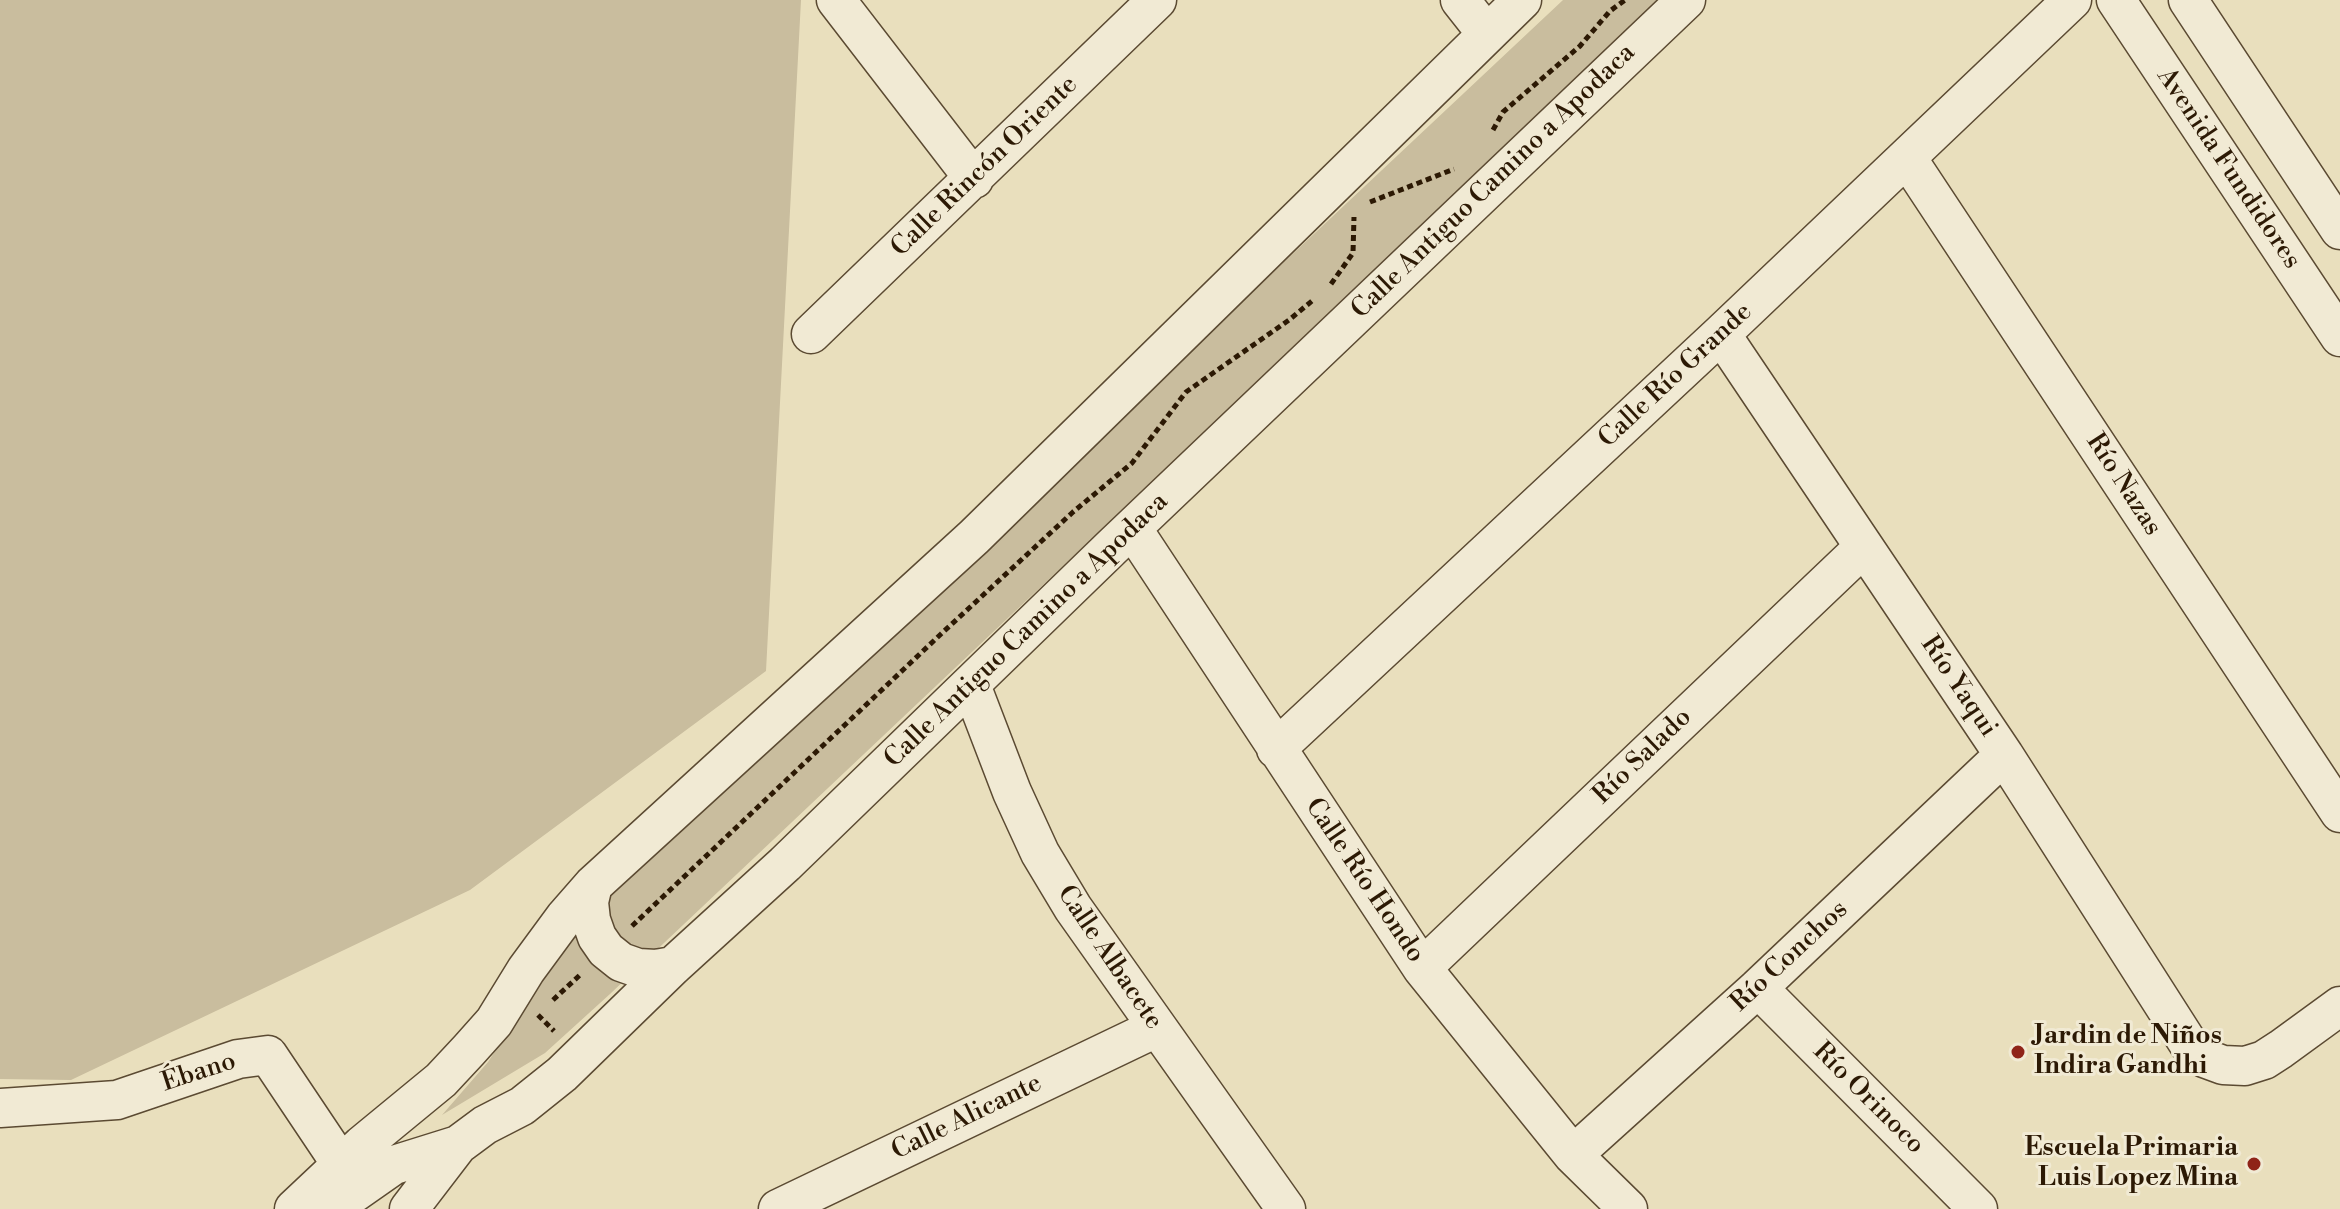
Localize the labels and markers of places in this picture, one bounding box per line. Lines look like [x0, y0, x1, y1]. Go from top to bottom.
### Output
place label: Jardin de Niños Indira Gandhi [2034, 1021, 2222, 1082]
marker: Jardin de Niños Indira Gandhi [2009, 1043, 2027, 1061]
place label: Escuela Primaria Luis Lopez Mina [2024, 1133, 2238, 1194]
marker: Escuela Primaria Luis Lopez Mina [2245, 1155, 2263, 1173]

